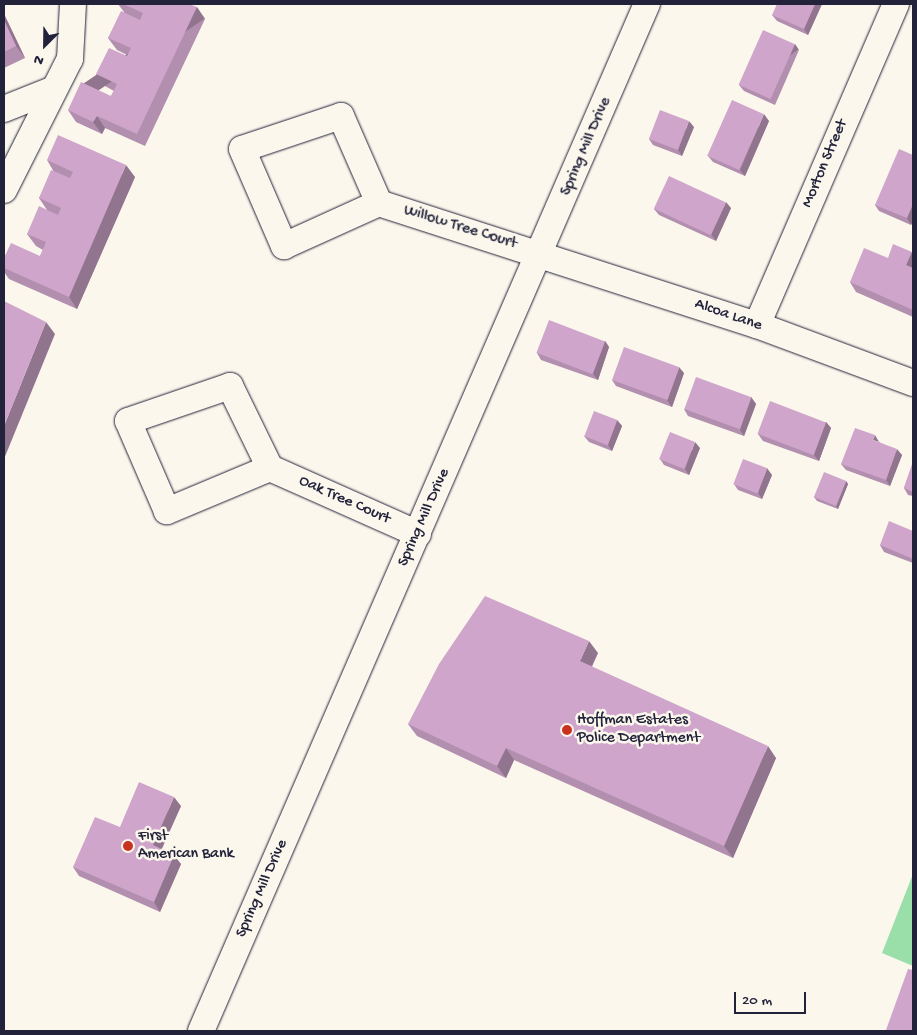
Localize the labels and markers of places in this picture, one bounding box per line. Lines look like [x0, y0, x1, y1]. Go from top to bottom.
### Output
place label: Hoffman Estates Police Department [577, 711, 700, 749]
marker: Hoffman Estates Police Department [561, 724, 573, 736]
place label: First American Bank [138, 827, 234, 865]
marker: First American Bank [122, 840, 134, 852]

